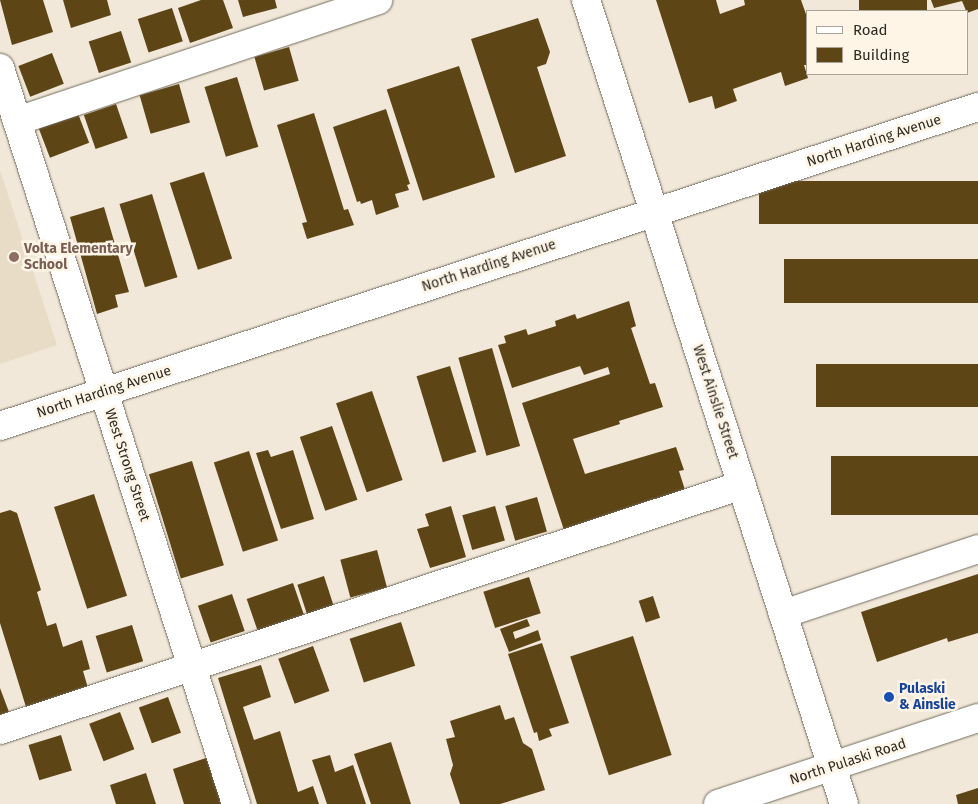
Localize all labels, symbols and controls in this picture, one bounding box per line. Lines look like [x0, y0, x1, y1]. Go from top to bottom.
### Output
legend [806, 10, 968, 75]
text: Road [853, 21, 888, 39]
text: Building [853, 46, 909, 64]
street label: North Harding Avenue [805, 111, 943, 171]
street label: North Harding Avenue [420, 236, 558, 296]
place label: Volta Elementary School [24, 241, 133, 274]
marker: Volta Elementary School [8, 251, 20, 263]
street label: West Ainslie Street [689, 343, 741, 461]
street label: North Harding Avenue [35, 362, 173, 422]
street label: West Strong Street [101, 407, 153, 523]
place label: Pulaski & Ainslie [899, 681, 956, 714]
marker: Pulaski & Ainslie [883, 691, 895, 703]
street label: North Pulaski Road [788, 735, 908, 789]

